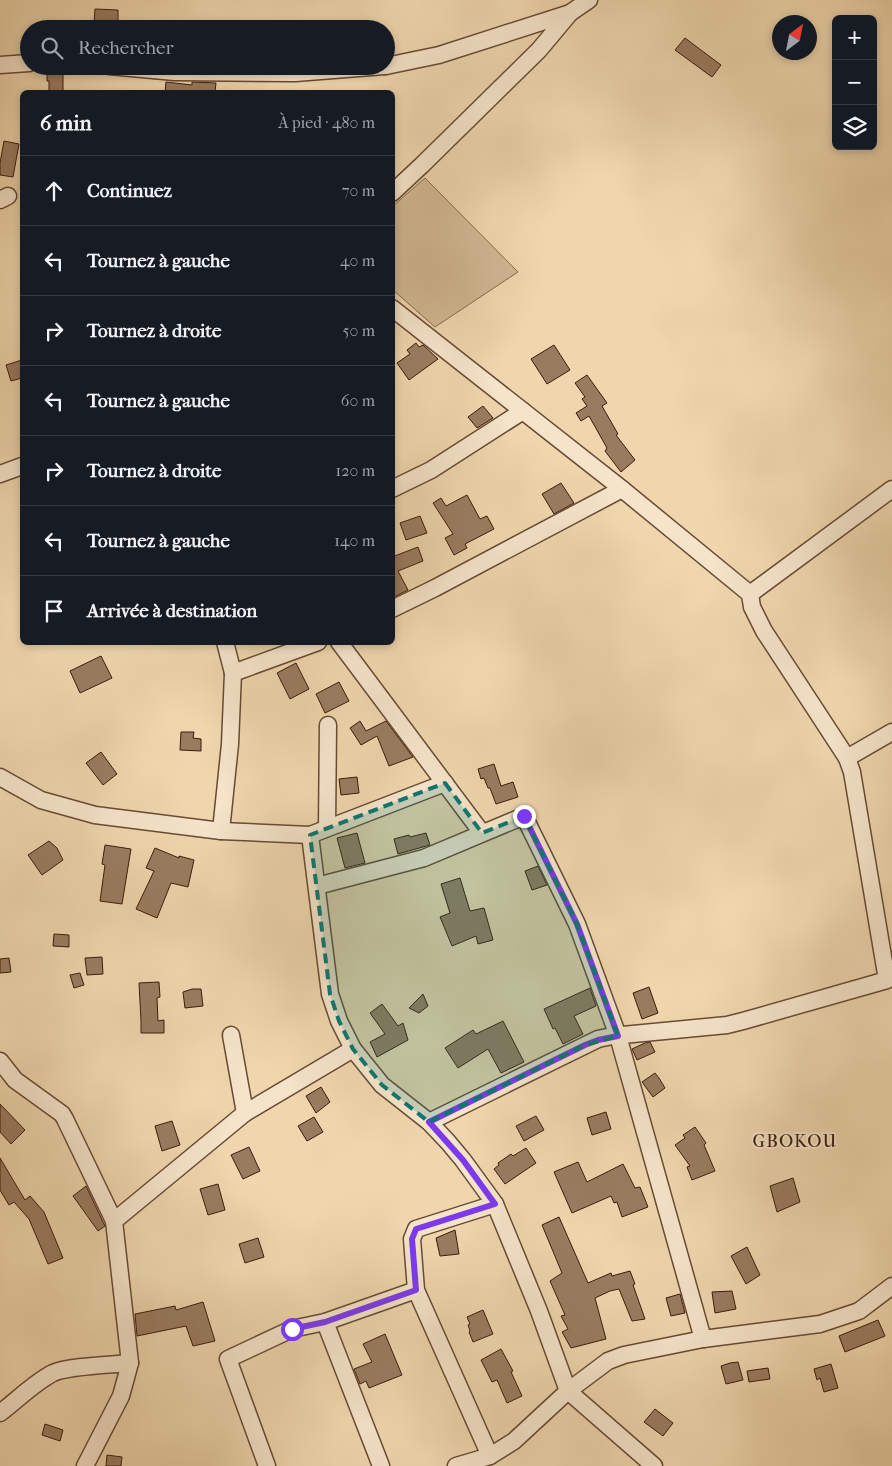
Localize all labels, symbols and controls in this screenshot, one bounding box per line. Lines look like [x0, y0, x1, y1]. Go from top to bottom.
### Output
north arrow [772, 15, 817, 60]
map controls [832, 15, 877, 150]
button: + [832, 15, 877, 60]
search box [20, 20, 395, 75]
icon: search [38, 34, 66, 62]
text: Rechercher [78, 37, 174, 59]
button: − [832, 60, 877, 105]
button: layers [832, 105, 877, 150]
text: 6 min [40, 111, 92, 135]
text: À pied · 480 m [278, 113, 375, 132]
icon: ahead [40, 177, 68, 205]
text: Continuez [87, 180, 172, 202]
text: 70 m [342, 181, 375, 200]
icon: left [40, 247, 68, 275]
text: Tournez à gauche [87, 250, 230, 272]
text: 40 m [340, 251, 375, 270]
icon: right [40, 317, 68, 345]
text: Tournez à droite [87, 320, 221, 342]
text: 50 m [343, 321, 375, 340]
icon: left [40, 387, 68, 415]
text: Tournez à gauche [87, 390, 230, 412]
text: 60 m [341, 391, 375, 410]
icon: right [40, 457, 68, 485]
text: Tournez à droite [87, 460, 221, 482]
text: 120 m [336, 461, 375, 480]
icon: left [40, 527, 68, 555]
text: Tournez à gauche [87, 530, 230, 552]
text: 140 m [334, 531, 375, 550]
icon: arrive [40, 597, 68, 625]
text: Arrivée à destination [87, 600, 257, 622]
route end [513, 805, 536, 828]
district label: GBOKOU [753, 1131, 837, 1152]
route start [281, 1318, 304, 1341]

